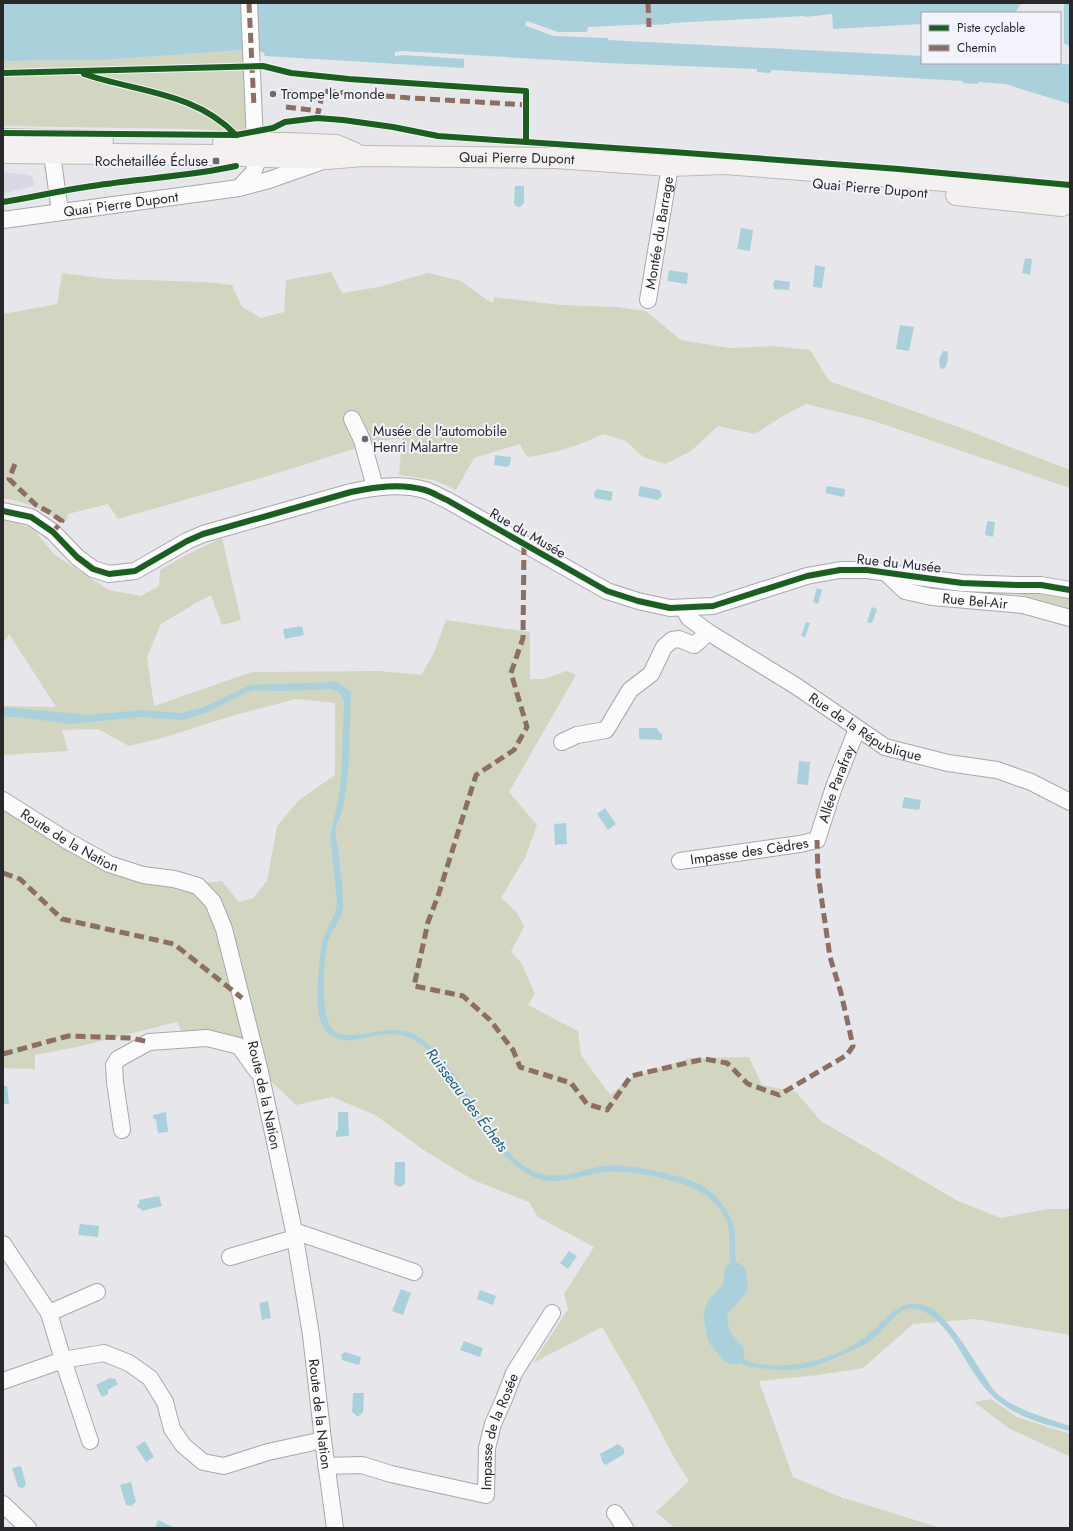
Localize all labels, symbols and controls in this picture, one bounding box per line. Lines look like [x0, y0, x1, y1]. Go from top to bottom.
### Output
legend [921, 12, 1061, 64]
text: Piste cyclable [957, 19, 1025, 37]
text: Chemin [957, 39, 996, 57]
place label: Trompe le monde [281, 84, 385, 104]
marker: Trompe le monde [268, 89, 278, 99]
street label: Quai Pierre Dupont [459, 147, 576, 169]
place label: Rochetaillée Écluse [95, 151, 208, 171]
marker: Rochetaillée Écluse [211, 156, 221, 166]
street label: Quai Pierre Dupont [812, 173, 929, 203]
street label: Montée du Barrage [640, 175, 678, 291]
street label: Quai Pierre Dupont [62, 186, 180, 222]
place label: Musée de l'automobile Henri Malartre [373, 421, 507, 457]
marker: Musée de l'automobile Henri Malartre [360, 434, 370, 444]
street label: Rue du Musée [486, 503, 570, 563]
street label: Rue du Musée [856, 549, 942, 577]
street label: Rue Bel-Air [941, 588, 1009, 614]
street label: Rue de la République [805, 688, 924, 766]
street label: Allée Parafray [813, 741, 860, 825]
street label: Route de la Nation [17, 804, 121, 876]
street label: Impasse des Cèdres [689, 832, 811, 869]
street label: Route de la Nation [243, 1039, 286, 1151]
water label: Ruisseau des Échets [421, 1044, 513, 1157]
street label: Route de la Nation [304, 1358, 337, 1470]
street label: Impasse de la Rosée [476, 1370, 523, 1490]

